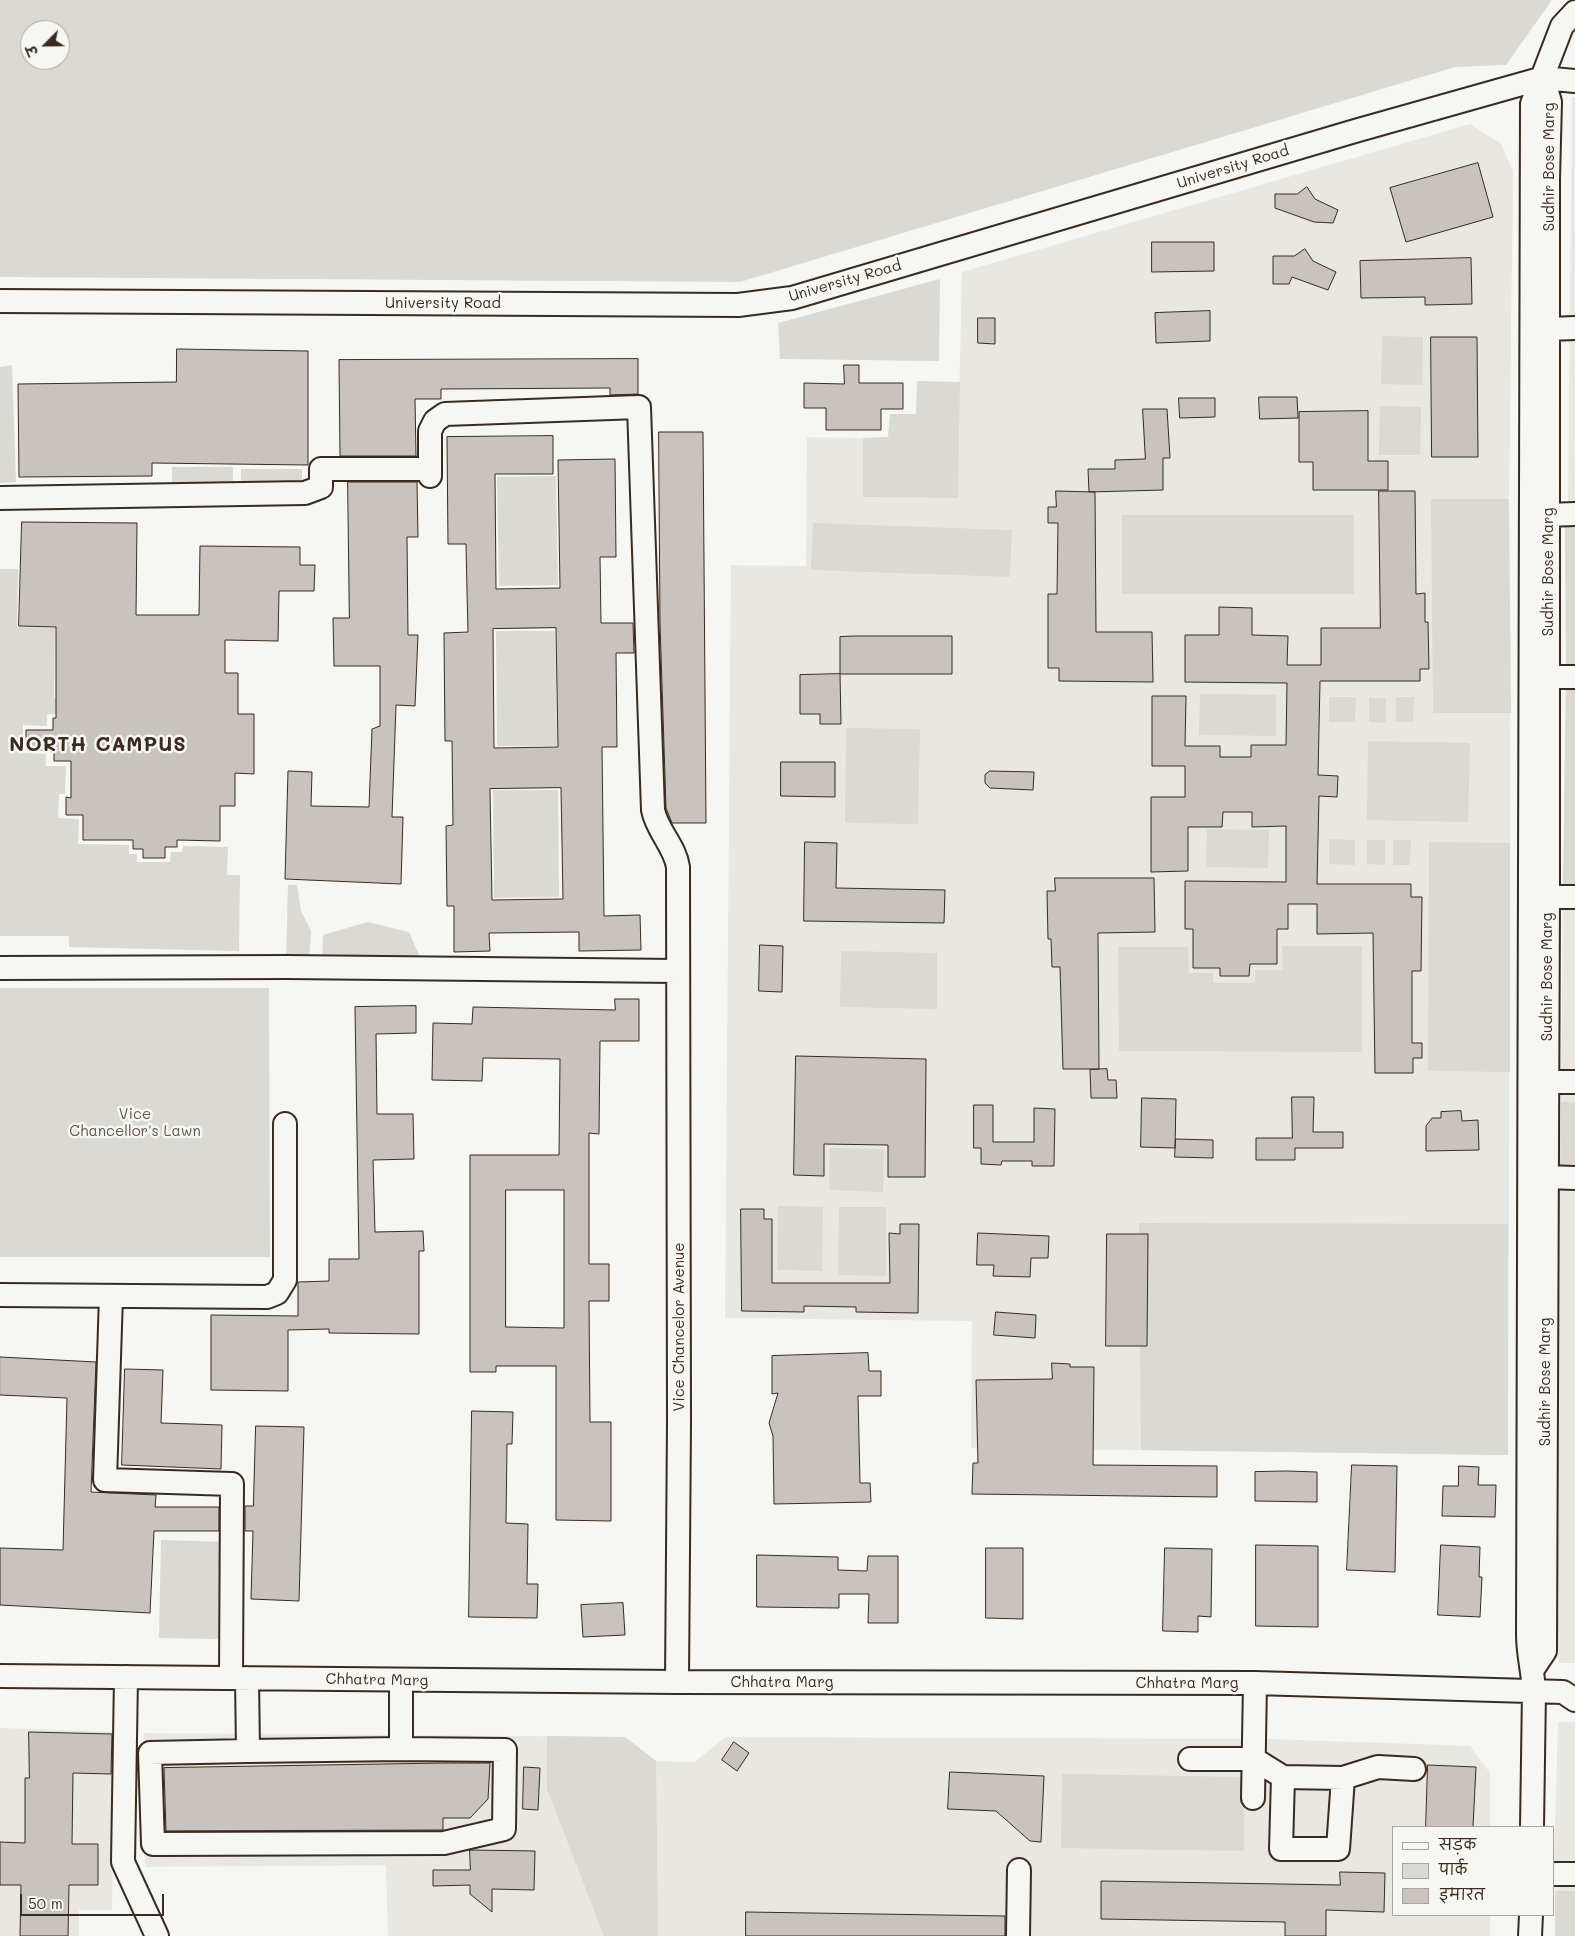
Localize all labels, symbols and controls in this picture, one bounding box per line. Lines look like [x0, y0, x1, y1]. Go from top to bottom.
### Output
north arrow [20, 20, 70, 70]
text: उ [21, 43, 42, 59]
street label: Sudhir Bose Marg [1540, 103, 1558, 231]
street label: University Road [1175, 141, 1291, 193]
street label: University Road [787, 256, 903, 306]
street label: University Road [385, 294, 501, 312]
street label: Sudhir Bose Marg [1539, 508, 1557, 636]
district label: NORTH CAMPUS [8, 733, 188, 757]
street label: Sudhir Bose Marg [1538, 913, 1556, 1041]
park label: Vice Chancellor's Lawn [69, 1105, 201, 1140]
street label: Vice Chancelor Avenue [670, 1243, 688, 1411]
street label: Sudhir Bose Marg [1536, 1318, 1554, 1446]
street label: Chhatra Marg [325, 1670, 429, 1690]
street label: Chhatra Marg [731, 1673, 833, 1691]
street label: Chhatra Marg [1136, 1674, 1238, 1692]
legend [1392, 1826, 1555, 1916]
text: सड़क [1439, 1834, 1476, 1854]
text: पार्क [1439, 1859, 1467, 1879]
scale bar [22, 1884, 166, 1916]
text: इमारत [1439, 1884, 1485, 1904]
text: 50 m [28, 1893, 63, 1913]

